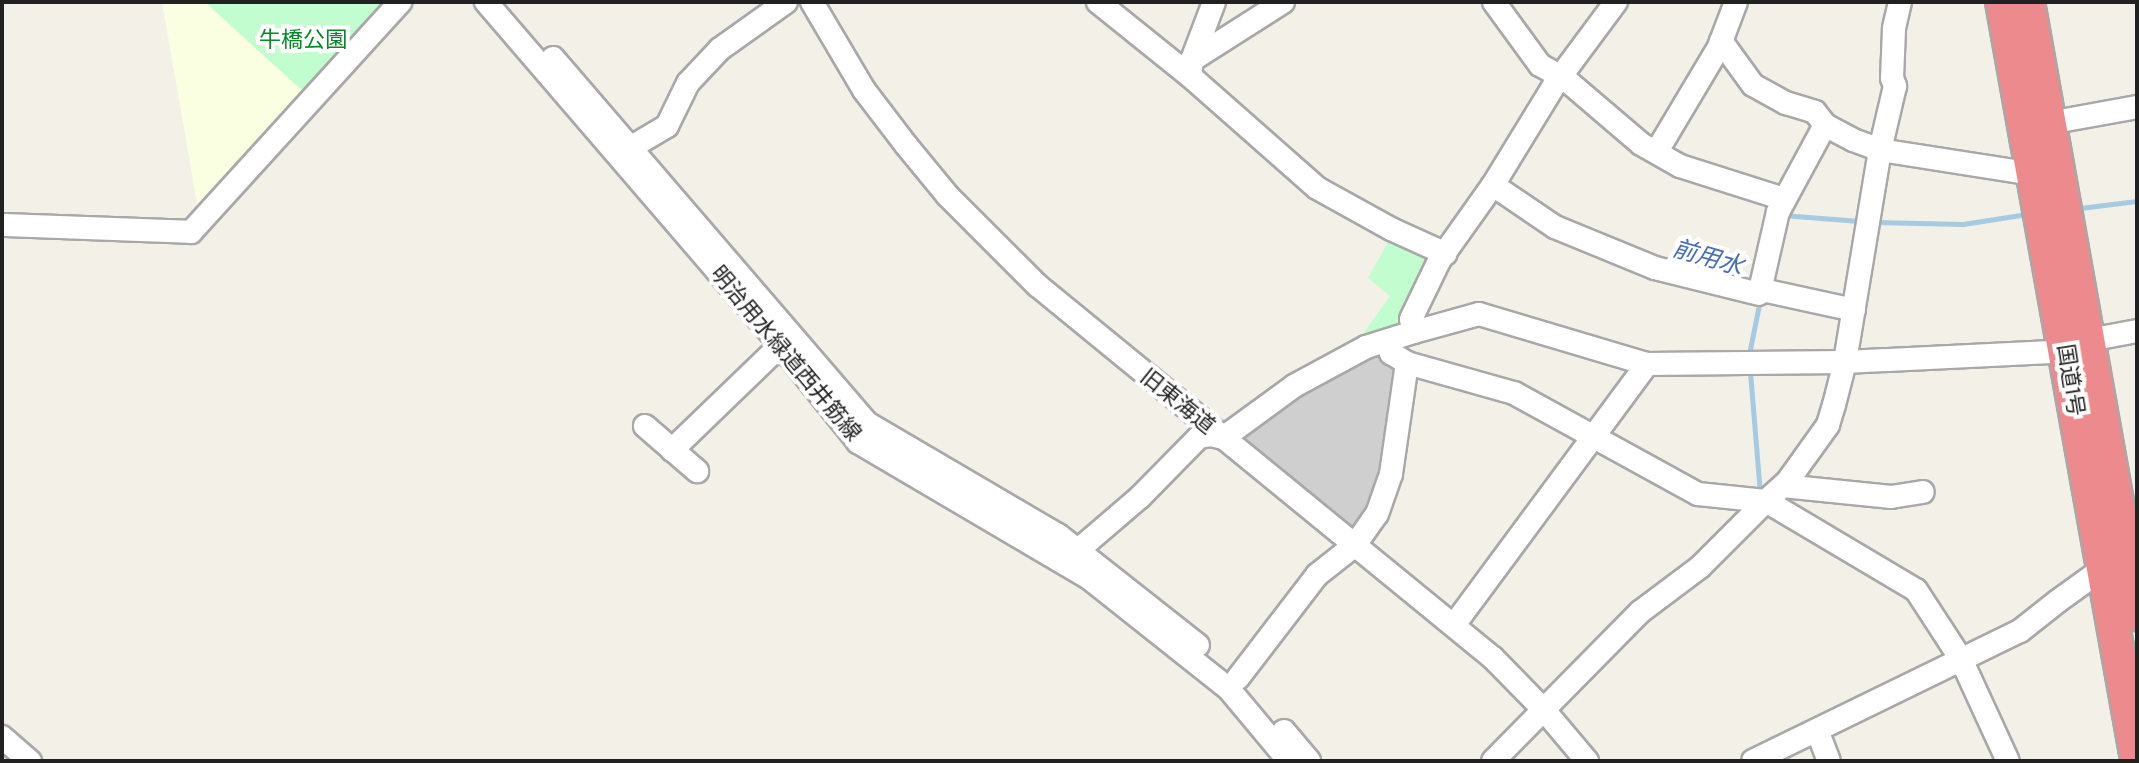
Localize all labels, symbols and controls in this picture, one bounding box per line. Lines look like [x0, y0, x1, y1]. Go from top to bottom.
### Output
park label: 牛橋公園 [259, 27, 347, 53]
water label: 前用水 [1669, 233, 1747, 281]
street label: 明治用水緑道西井筋線 [705, 260, 867, 446]
street label: 国道1号 [2052, 342, 2090, 418]
street label: 旧東海道 [1135, 363, 1221, 439]

